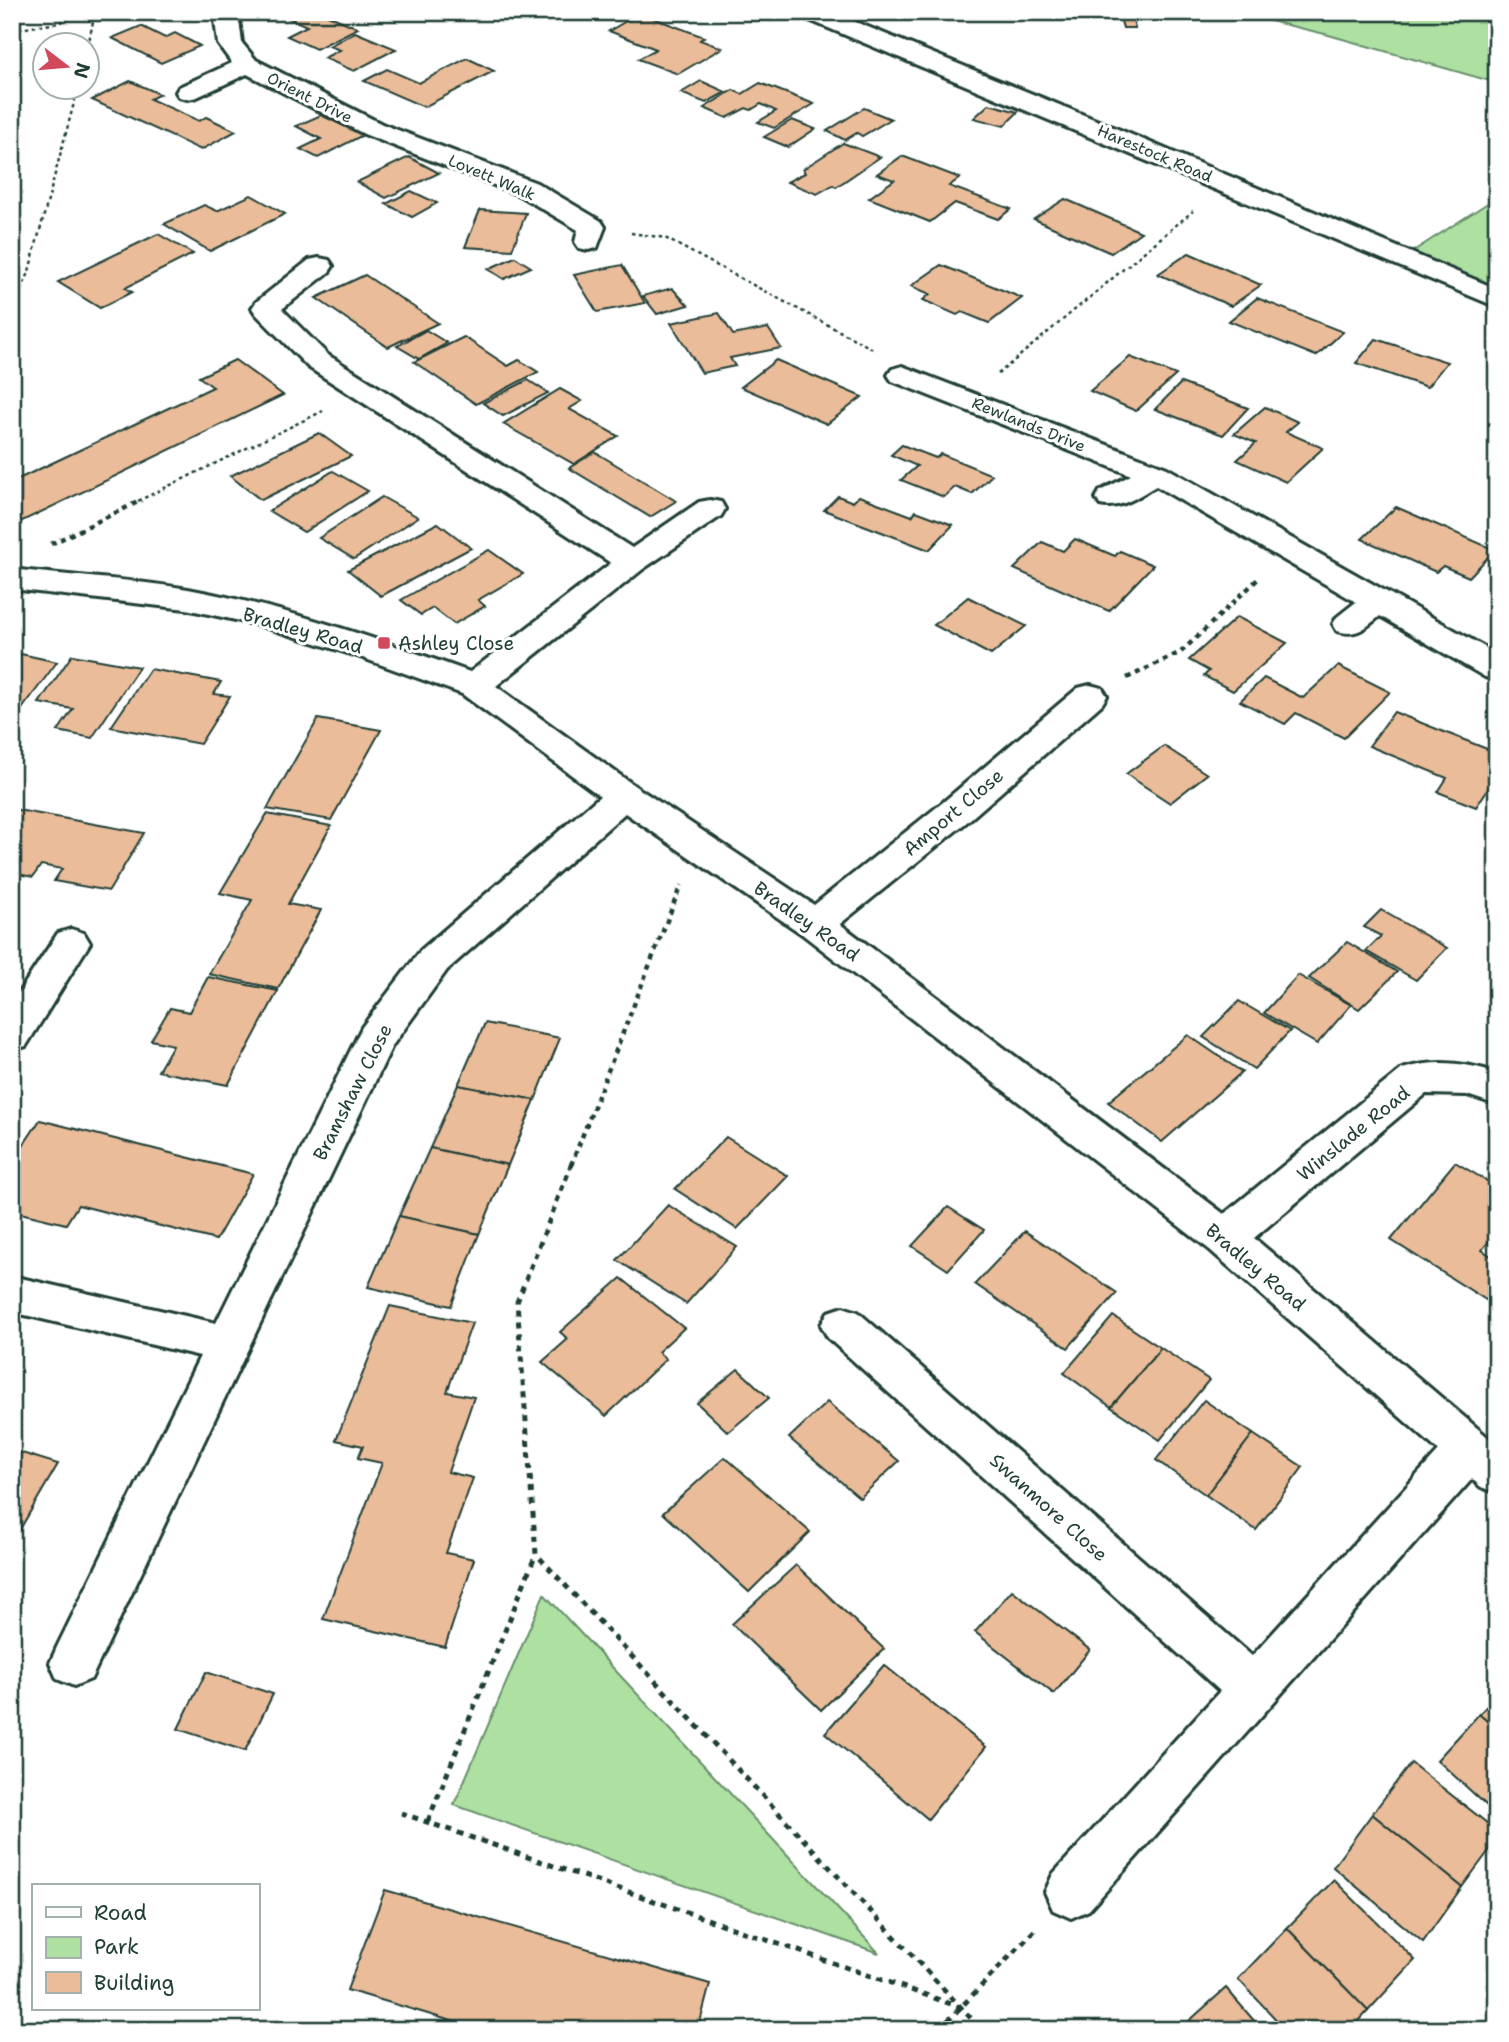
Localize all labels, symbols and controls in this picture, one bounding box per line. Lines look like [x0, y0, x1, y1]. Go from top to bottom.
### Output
north arrow [32, 32, 102, 102]
text: N [68, 60, 96, 81]
street label: Orient Drive [264, 67, 356, 128]
street label: Harestock Road [1094, 120, 1216, 187]
street label: Lovett Walk [445, 150, 539, 205]
street label: Rewlands Drive [969, 392, 1089, 457]
street label: Bradley Road [240, 601, 366, 660]
place label: Ashley Close [398, 631, 514, 656]
marker: Ashley Close [376, 635, 392, 651]
street label: Amport Close [898, 763, 1009, 862]
street label: Bradley Road [749, 876, 865, 967]
street label: Bramshaw Close [307, 1020, 398, 1165]
street label: Winslade Road [1292, 1080, 1415, 1187]
street label: Bradley Road [1200, 1218, 1311, 1317]
street label: Swanmore Close [984, 1448, 1113, 1567]
legend [32, 1884, 259, 2010]
text: Road [94, 1899, 147, 1927]
text: Park [94, 1933, 139, 1961]
text: Building [94, 1969, 174, 1997]

